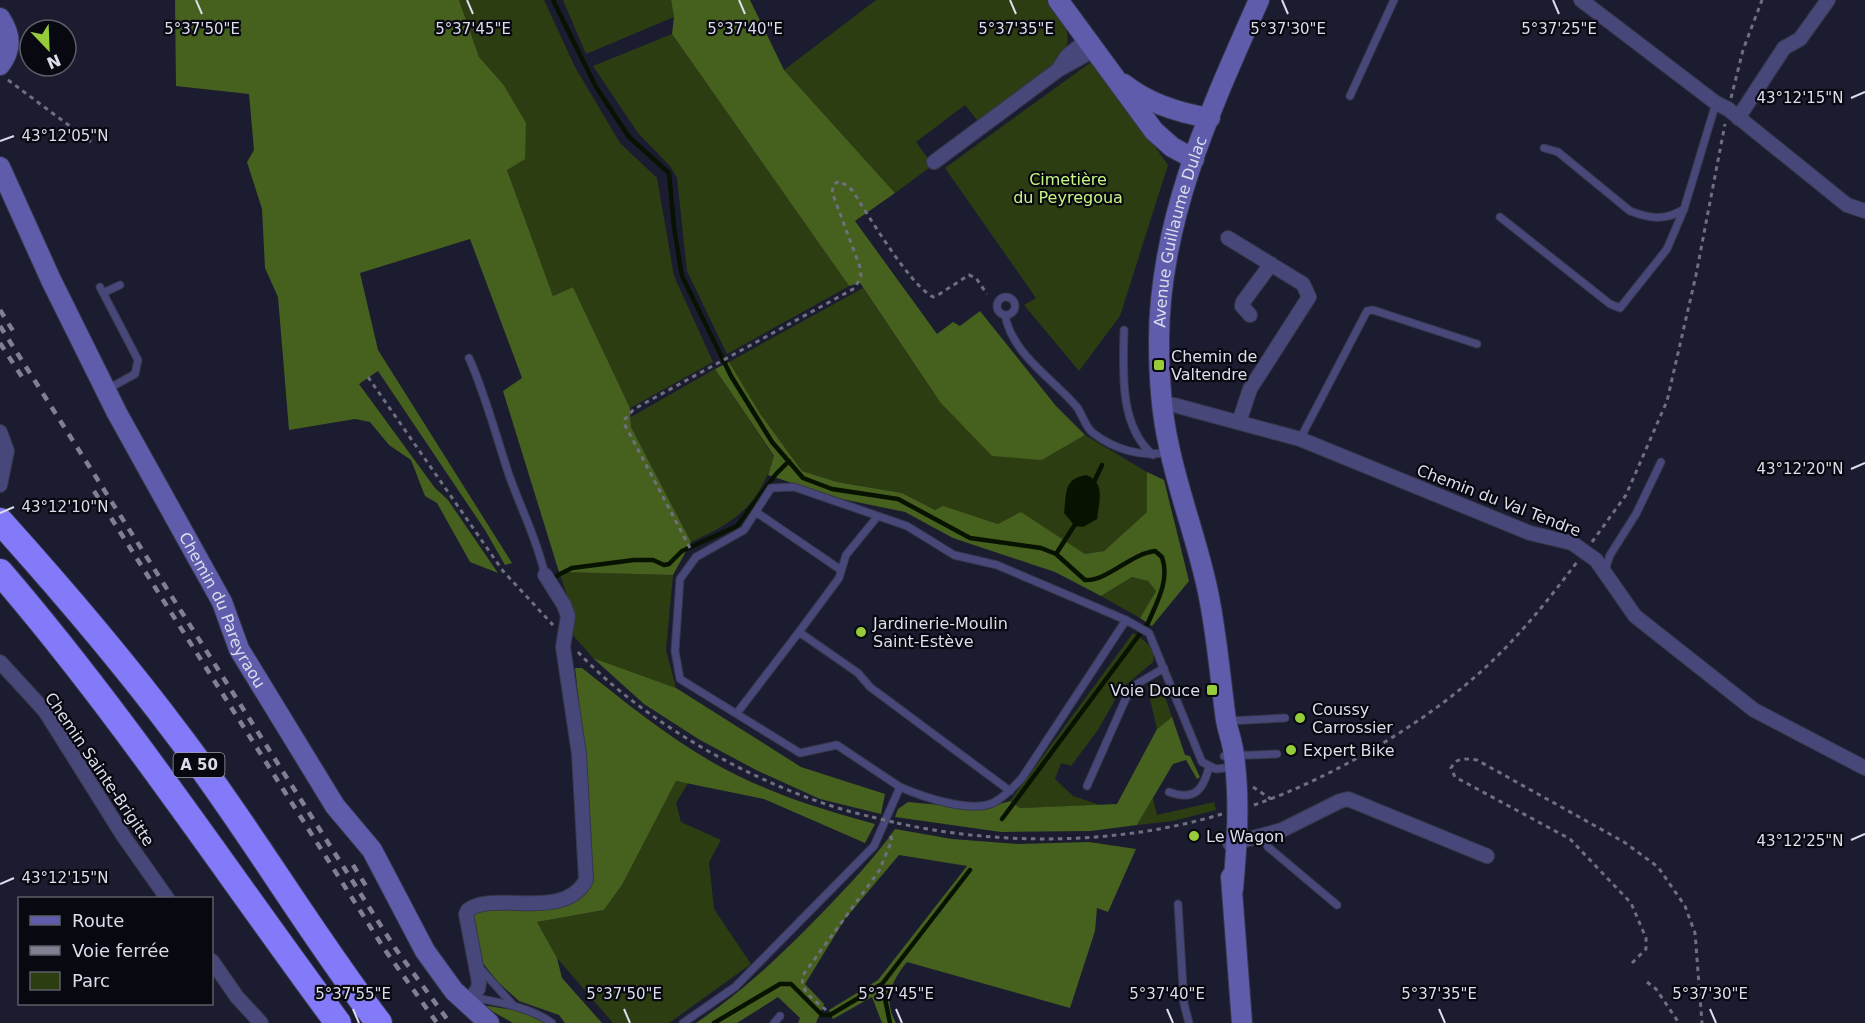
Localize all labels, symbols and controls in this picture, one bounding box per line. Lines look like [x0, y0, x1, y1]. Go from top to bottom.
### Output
north arrow [18, 18, 78, 78]
text: 5°37'50"E [164, 20, 240, 38]
text: 5°37'45"E [435, 20, 511, 38]
text: 5°37'40"E [707, 20, 783, 38]
text: 5°37'35"E [978, 20, 1054, 38]
text: 5°37'30"E [1250, 20, 1326, 38]
text: 5°37'25"E [1521, 20, 1597, 38]
text: N [44, 50, 64, 73]
text: 43°12'15"N [1756, 89, 1844, 107]
text: 43°12'05"N [21, 127, 109, 145]
street label: Avenue Guillaume Dulac [1150, 133, 1211, 328]
park label: Cimetière du Peyregoua [1013, 170, 1123, 207]
place label: Chemin de Valtendre [1171, 347, 1257, 384]
marker: Chemin de Valtendre [1152, 358, 1166, 372]
street label: Chemin du Val Tendre [1414, 460, 1583, 541]
text: 43°12'20"N [1756, 460, 1844, 478]
text: 43°12'10"N [21, 498, 109, 516]
street label: Chemin du Pareyraou [175, 529, 269, 691]
place label: Jardinerie-Moulin Saint-Estève [872, 614, 1008, 651]
marker: Jardinerie-Moulin Saint-Estève [854, 625, 868, 639]
place label: Voie Douce [1110, 681, 1200, 700]
marker: Voie Douce [1205, 683, 1219, 697]
street label: Chemin Sainte-Brigitte [41, 689, 158, 850]
place label: Coussy Carrossier [1312, 700, 1393, 737]
marker: Coussy Carrossier [1293, 711, 1307, 725]
place label: Expert Bike [1303, 741, 1394, 760]
marker: Expert Bike [1284, 743, 1298, 757]
road number: A 50 [174, 753, 224, 777]
place label: Le Wagon [1206, 827, 1284, 846]
marker: Le Wagon [1187, 829, 1201, 843]
text: 43°12'25"N [1756, 832, 1844, 850]
text: 43°12'15"N [21, 869, 109, 887]
legend [18, 897, 213, 1005]
text: Route [72, 910, 124, 931]
text: Voie ferrée [72, 940, 169, 961]
text: Parc [72, 970, 110, 991]
text: 5°37'55"E [315, 985, 391, 1003]
text: 5°37'50"E [586, 985, 662, 1003]
text: 5°37'45"E [858, 985, 934, 1003]
text: 5°37'40"E [1129, 985, 1205, 1003]
text: 5°37'35"E [1401, 985, 1477, 1003]
text: 5°37'30"E [1672, 985, 1748, 1003]

